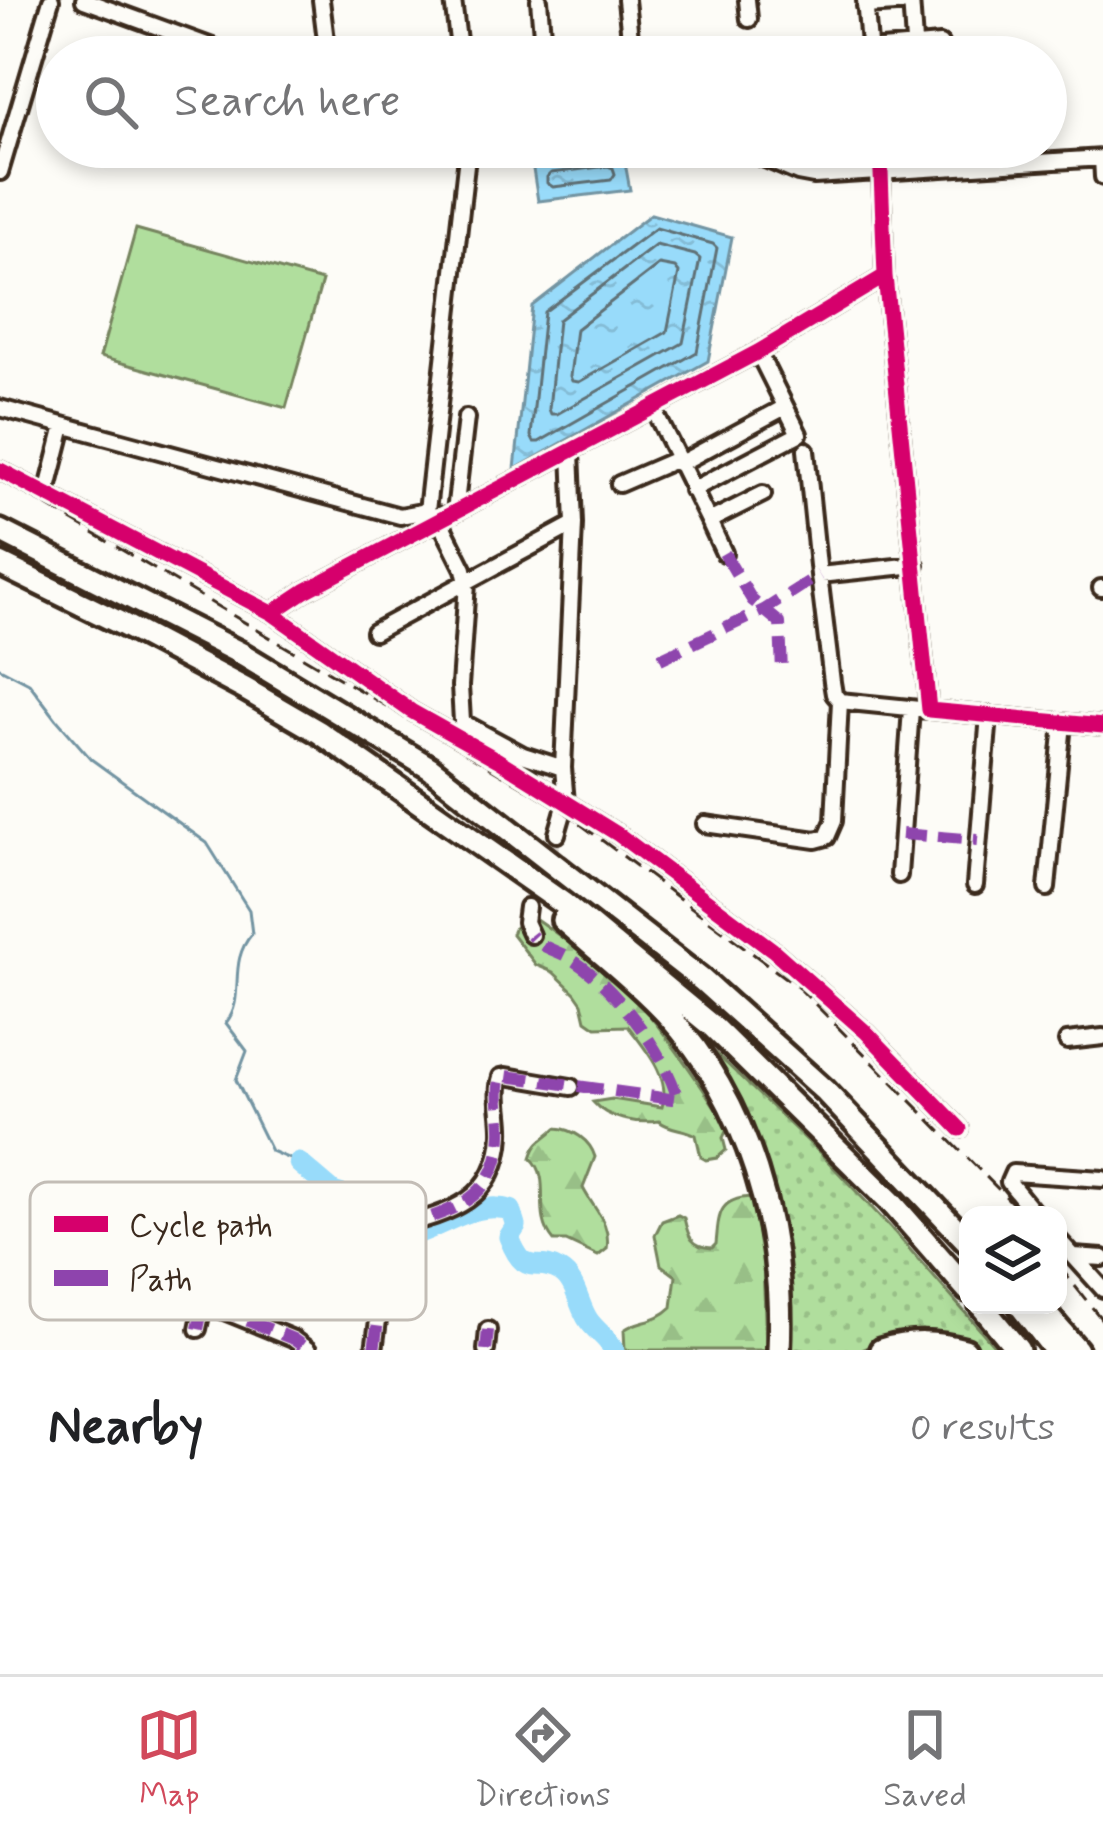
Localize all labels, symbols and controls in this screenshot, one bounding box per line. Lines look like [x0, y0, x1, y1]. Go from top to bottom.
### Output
search box [36, 36, 1067, 168]
icon: search [78, 69, 144, 135]
text: Search here [174, 73, 401, 132]
legend [30, 1182, 426, 1320]
text: Cycle path [129, 1205, 273, 1249]
map controls [959, 1206, 1067, 1314]
button: layers [959, 1206, 1067, 1314]
text: Path [129, 1259, 192, 1303]
text: Nearby [48, 1395, 203, 1461]
text: 0 results [910, 1403, 1055, 1454]
tab: Map [136, 1702, 202, 1818]
tab: Directions [475, 1702, 611, 1818]
tab: Saved [883, 1702, 967, 1818]

